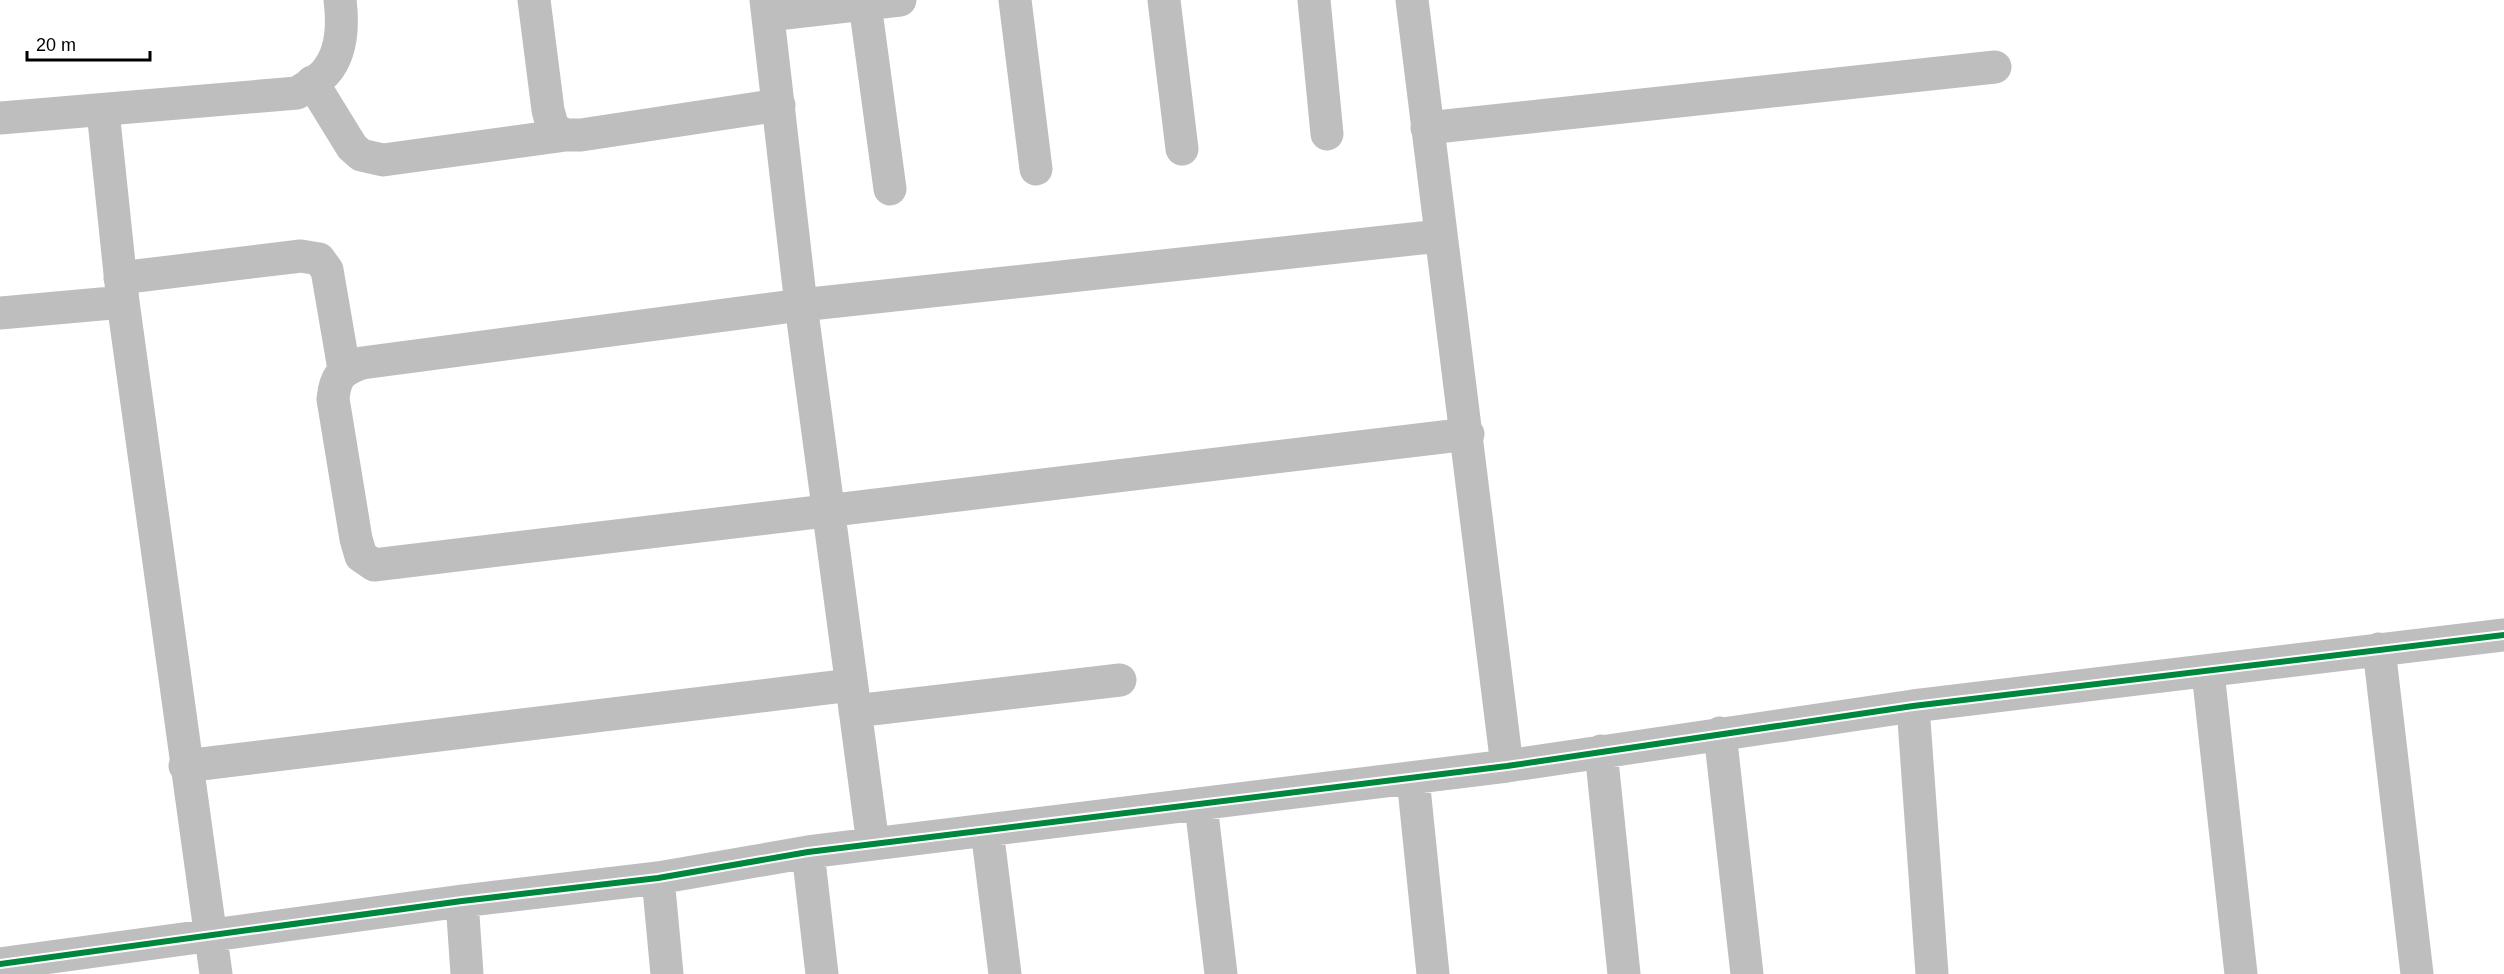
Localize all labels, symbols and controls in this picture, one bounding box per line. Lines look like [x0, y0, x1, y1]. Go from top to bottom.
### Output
scale bar [27, 24, 150, 62]
text: 20 m [36, 35, 76, 55]

